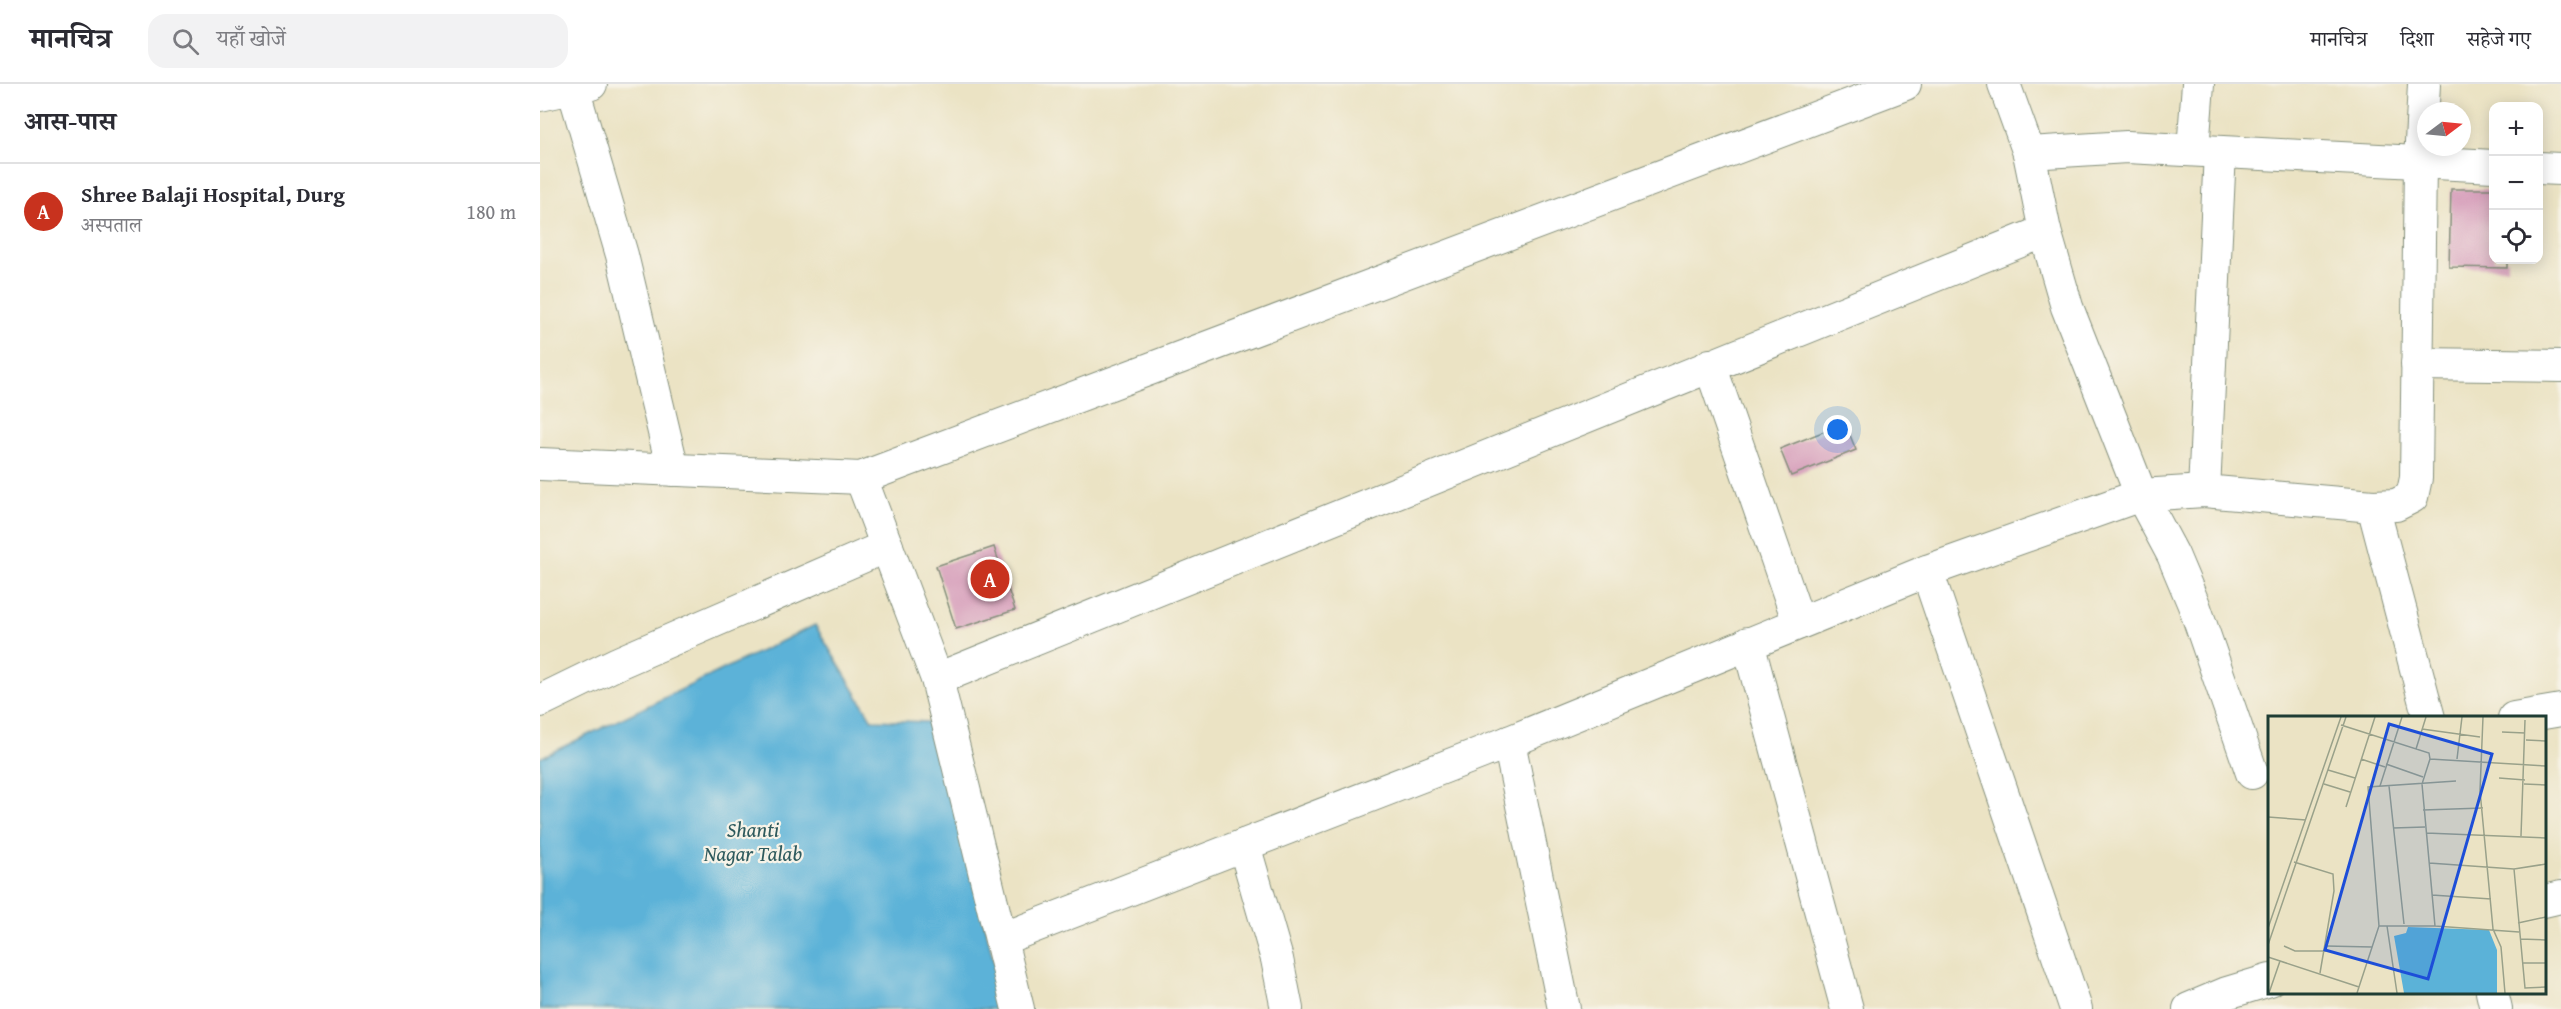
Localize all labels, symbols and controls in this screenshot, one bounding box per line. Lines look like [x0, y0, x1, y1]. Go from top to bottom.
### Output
search box [148, 14, 568, 68]
text: मानचित्र [30, 17, 112, 58]
text: यहाँ खोजें [217, 22, 286, 54]
text: मानचित्र [2310, 23, 2367, 54]
text: दिशा [2400, 23, 2434, 54]
text: सहेजे गए [2467, 23, 2531, 54]
icon: search [169, 25, 202, 58]
text: आस-पास [24, 101, 116, 140]
north arrow [2417, 102, 2471, 156]
map controls [2489, 102, 2543, 264]
button: + [2489, 102, 2543, 156]
button: − [2489, 156, 2543, 210]
text: Shree Balaji Hospital, Durg [81, 178, 345, 210]
text: A [37, 197, 50, 226]
text: 180 m [466, 197, 516, 226]
text: अस्पताल [81, 210, 142, 239]
button: locate [2489, 210, 2543, 264]
your location [1823, 415, 1852, 444]
pin: A [970, 556, 1010, 602]
inset map [2268, 716, 2546, 994]
water label: Shanti Nagar Talab [703, 814, 802, 869]

